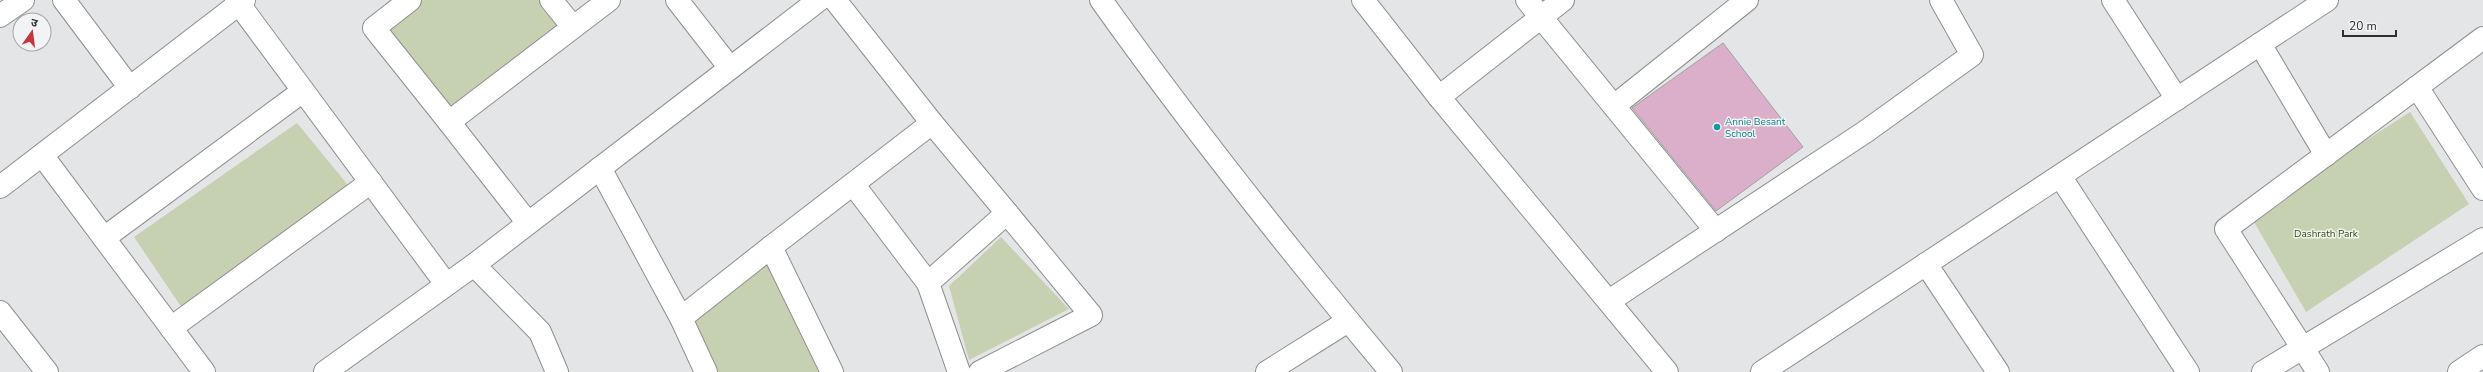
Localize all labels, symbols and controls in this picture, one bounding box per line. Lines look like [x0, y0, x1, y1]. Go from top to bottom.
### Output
north arrow [12, 12, 52, 52]
scale bar [2343, 12, 2396, 38]
text: उ [29, 15, 40, 31]
text: 20 m [2349, 18, 2377, 34]
place label: Annie Besant School [1725, 115, 1786, 141]
marker: Annie Besant School [1712, 122, 1722, 132]
park label: Dashrath Park [2294, 227, 2359, 241]

